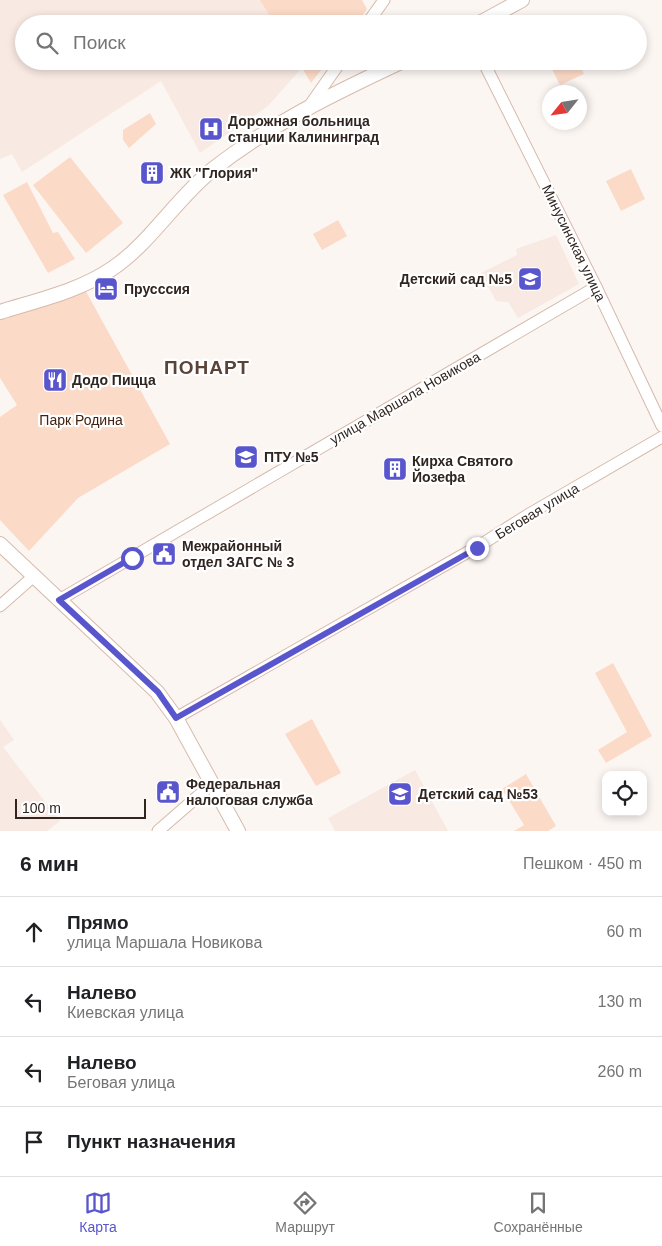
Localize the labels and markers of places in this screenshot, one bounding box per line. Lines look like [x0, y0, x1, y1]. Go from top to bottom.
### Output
place label: Дорожная больница станции Калининград [228, 113, 379, 145]
hospital icon: Дорожная больница станции Калининград [198, 116, 224, 142]
building icon: ЖК "Глория" [139, 160, 165, 186]
place label: ЖК "Глория" [169, 165, 258, 181]
school or university icon: Детский сад №5 [517, 266, 543, 292]
place label: Детский сад №5 [400, 271, 512, 287]
hotel icon: Прусссия [93, 276, 119, 302]
place label: Прусссия [124, 281, 190, 297]
restaurant icon: Додо Пицца [42, 367, 68, 393]
place label: Додо Пицца [72, 372, 156, 388]
school or university icon: ПТУ №5 [233, 444, 259, 470]
place label: ПТУ №5 [264, 449, 319, 465]
place label: Кирха Святого Йозефа [412, 453, 513, 485]
building icon: Кирха Святого Йозефа [382, 456, 408, 482]
place label: Межрайонный отдел ЗАГС № 3 [182, 538, 294, 570]
public building icon: Межрайонный отдел ЗАГС № 3 [151, 541, 177, 567]
place label: Федеральная налоговая служба [186, 776, 313, 808]
public building icon: Федеральная налоговая служба [155, 779, 181, 805]
school or university icon: Детский сад №53 [387, 781, 413, 807]
place label: Детский сад №53 [418, 786, 538, 802]

